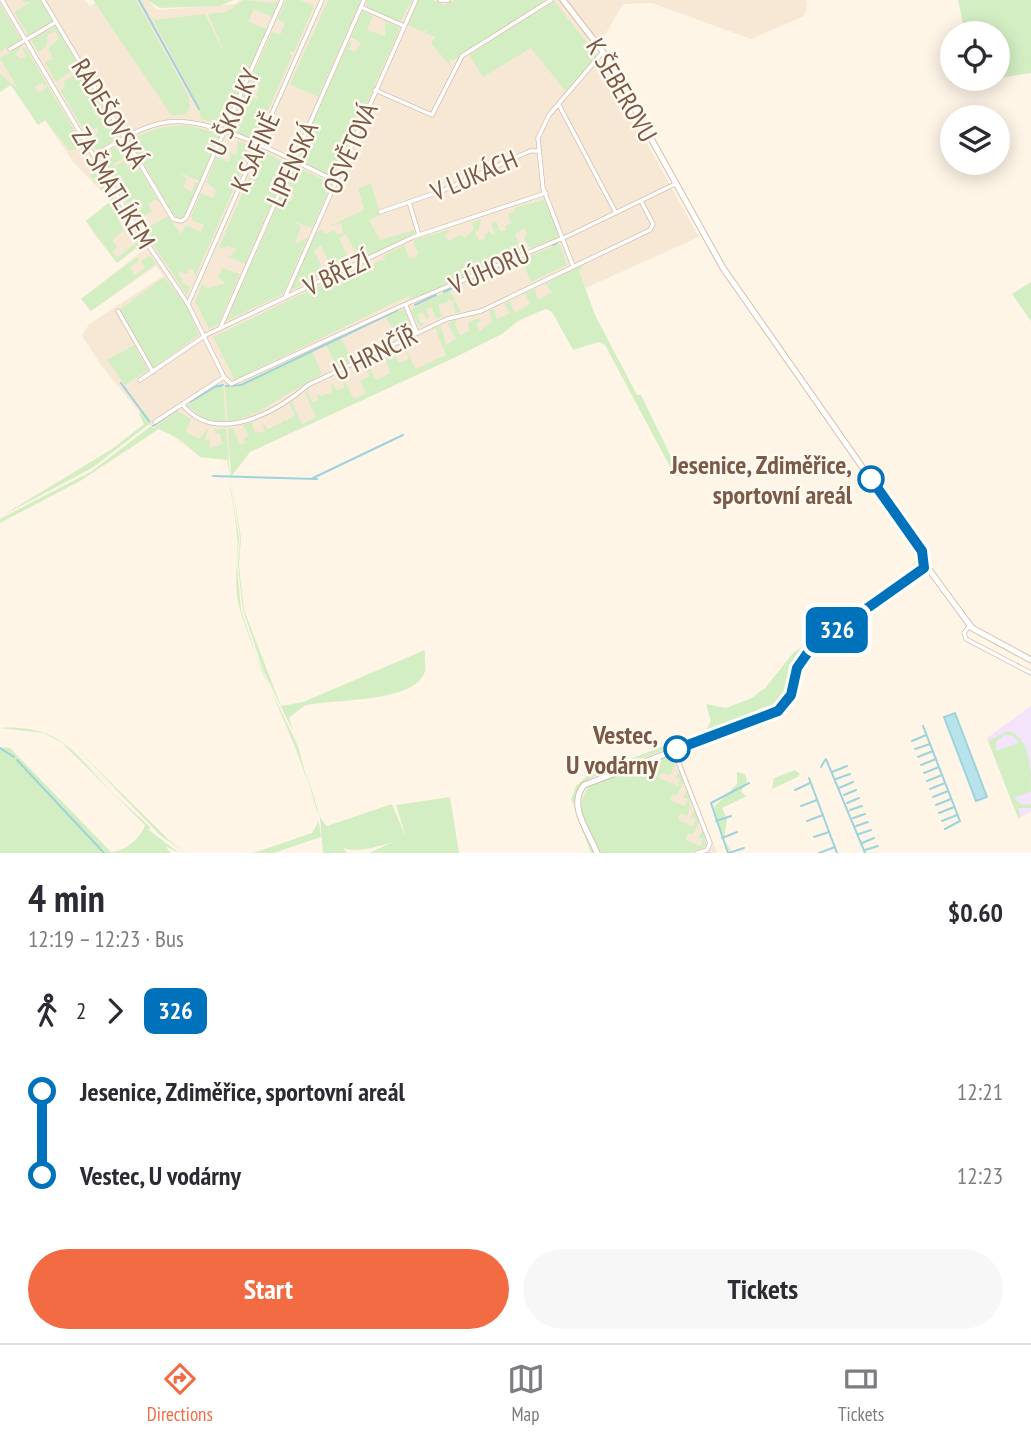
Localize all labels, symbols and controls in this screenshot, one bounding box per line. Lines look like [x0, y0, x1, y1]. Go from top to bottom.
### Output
map controls [940, 21, 1010, 175]
button: locate [940, 21, 1010, 91]
street label: K ŠEBEROVU [579, 32, 665, 148]
street label: RADEŠOVSKÁ [65, 52, 156, 174]
street label: U ŠKOLKY [199, 63, 267, 161]
street label: OSVĚTOVÁ [315, 97, 385, 199]
button: layers [940, 105, 1010, 175]
street label: K SAFINĚ [223, 107, 287, 197]
street label: LIPENSKÁ [259, 116, 326, 212]
street label: ZA ŠMATLÍKEM [65, 121, 163, 255]
street label: V LUKÁCH [425, 142, 522, 208]
street label: V ÚHORU [443, 237, 534, 302]
street label: V BŘEZÍ [297, 243, 377, 303]
street label: U HRNČÍŘ [327, 318, 423, 388]
place label: Jesenice, Zdiměřice, sportovní areál [669, 448, 853, 511]
marker: Jesenice, Zdiměřice, sportovní areál [858, 466, 884, 492]
line badge: 326 [797, 607, 877, 653]
text: 326 [820, 614, 854, 645]
place label: Vestec, U vodárny [566, 718, 659, 781]
marker: Vestec, U vodárny [664, 736, 690, 762]
text: 4 min [28, 873, 105, 922]
text: $0.60 [948, 896, 1003, 929]
text: 12:19 – 12:23 · Bus [28, 924, 184, 953]
icon: walk [28, 992, 66, 1030]
icon: forward [96, 992, 134, 1030]
text: 326 [158, 995, 193, 1026]
text: 2 [76, 996, 86, 1025]
text: Jesenice, Zdiměřice, sportovní areál [80, 1075, 405, 1108]
text: 12:21 [957, 1077, 1003, 1106]
text: Vestec, U vodárny [80, 1159, 241, 1192]
text: 12:23 [957, 1161, 1003, 1190]
button: Start [28, 1249, 509, 1329]
button: Tickets [523, 1249, 1003, 1329]
tab: Directions [147, 1360, 213, 1426]
tab: Map [507, 1360, 545, 1426]
tab: Tickets [838, 1360, 884, 1426]

